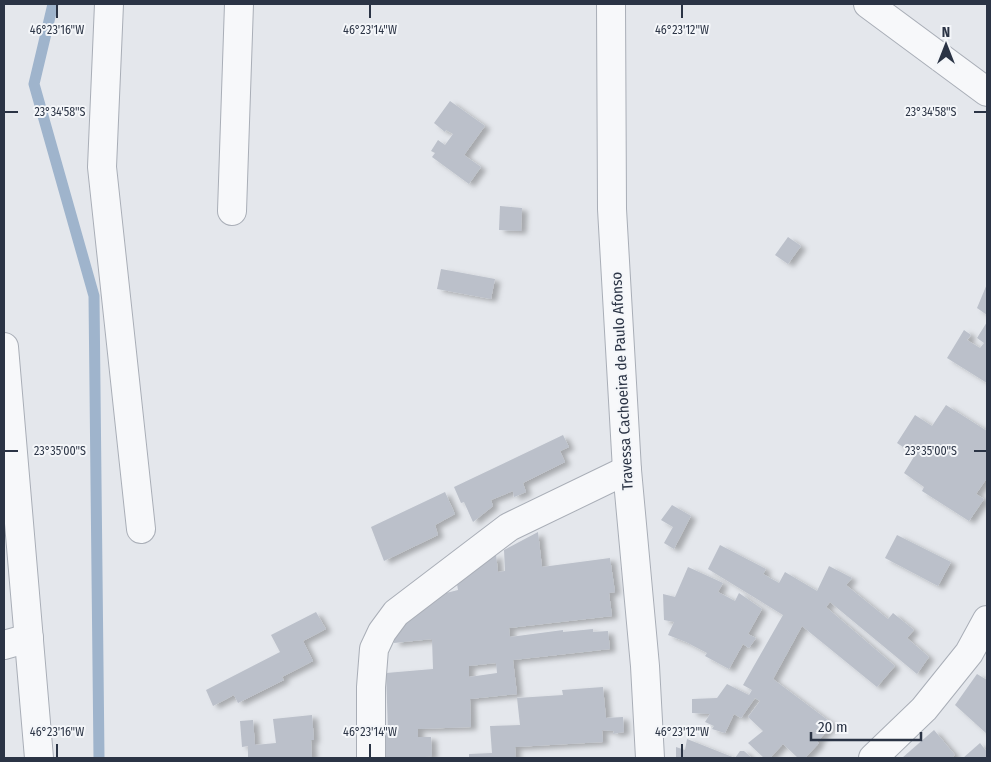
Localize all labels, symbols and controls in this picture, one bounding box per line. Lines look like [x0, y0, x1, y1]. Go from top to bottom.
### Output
north arrow [921, 20, 971, 70]
text: 46°23'16"W [30, 23, 84, 37]
text: 46°23'14"W [343, 23, 397, 37]
text: 46°23'12"W [655, 23, 709, 37]
text: N [942, 24, 950, 41]
text: 23°34'58"S [34, 105, 86, 119]
text: 23°34'58"S [905, 105, 957, 119]
street label: Travessa Cachoeira de Paulo Afonso [607, 271, 637, 491]
text: 23°35'00"S [34, 444, 86, 458]
text: 23°35'00"S [905, 444, 957, 458]
scale bar [811, 710, 921, 742]
text: 20 m [818, 718, 848, 736]
text: 46°23'16"W [30, 725, 84, 739]
text: 46°23'14"W [343, 725, 397, 739]
text: 46°23'12"W [655, 725, 709, 739]

